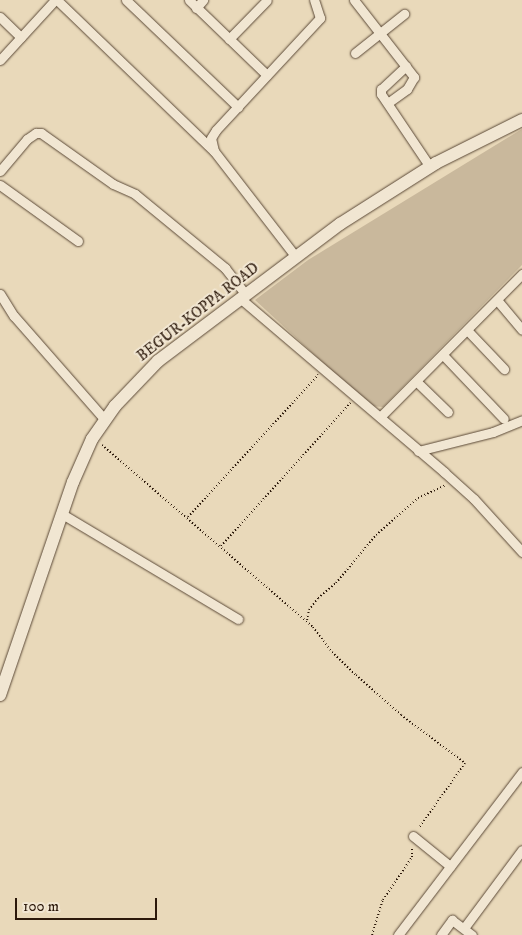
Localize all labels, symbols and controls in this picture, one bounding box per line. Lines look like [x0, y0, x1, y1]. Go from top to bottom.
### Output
street label: BEGUR-KOPPA ROAD [133, 259, 263, 365]
scale bar [18, 888, 160, 920]
text: 100 m [23, 897, 59, 916]

